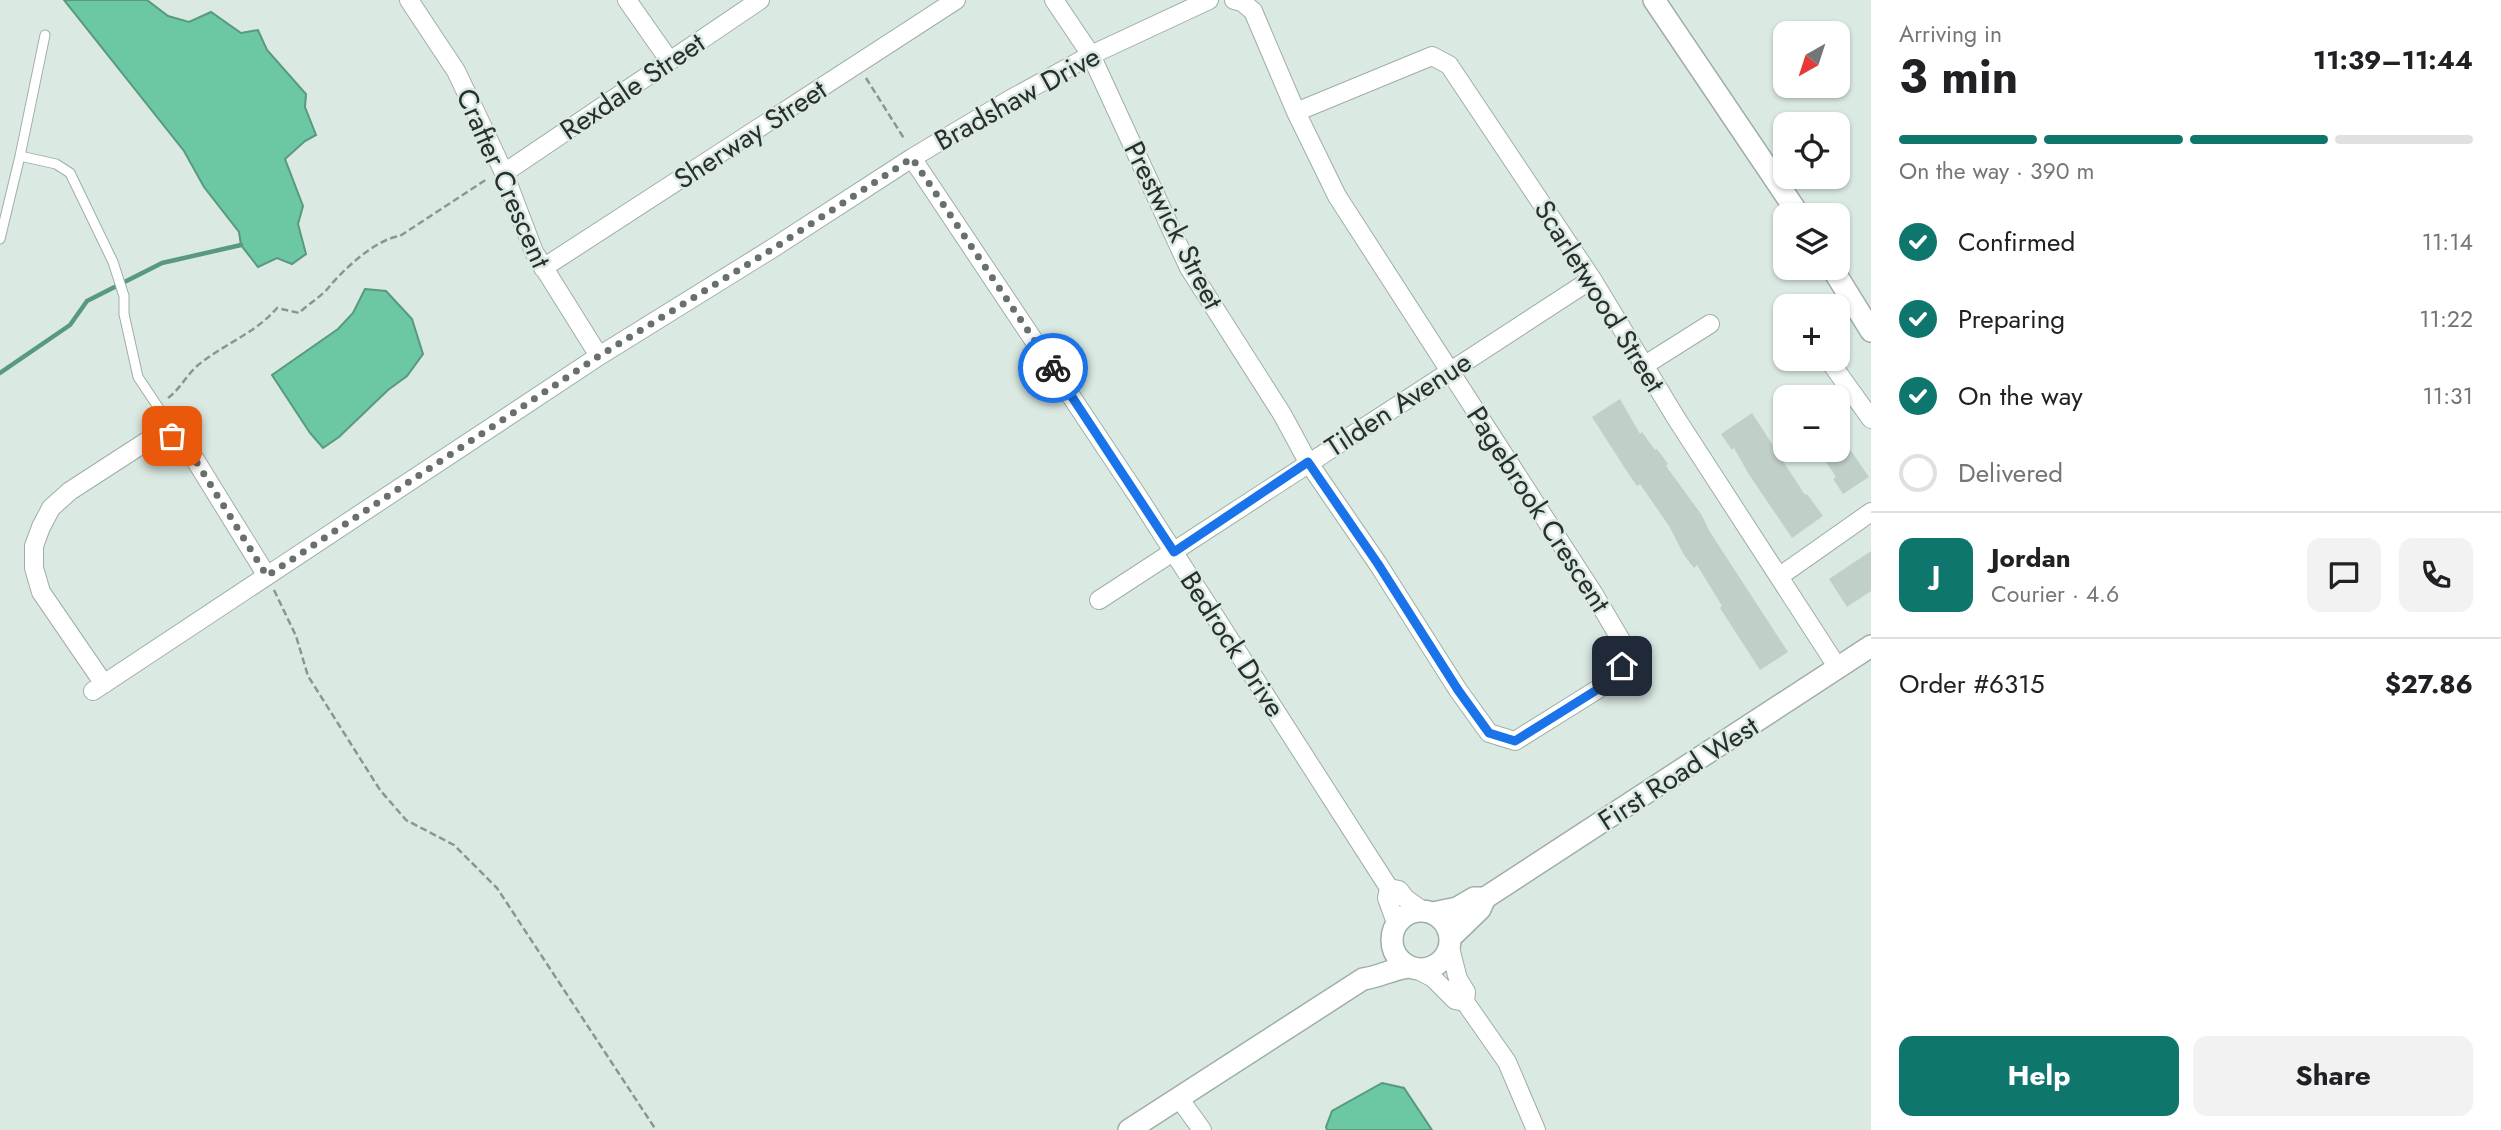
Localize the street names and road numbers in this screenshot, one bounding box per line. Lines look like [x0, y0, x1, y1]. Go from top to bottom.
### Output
street label: Rexdale Street [552, 23, 713, 150]
street label: Bradshaw Drive [927, 36, 1107, 161]
street label: Sherway Street [666, 69, 835, 199]
street label: Crafter Crescent [446, 82, 562, 275]
street label: Prestwick Street [1114, 134, 1234, 317]
street label: Scarletwood Street [1524, 192, 1675, 401]
street label: Tilden Avenue [1317, 342, 1480, 467]
street label: Pagebrook Crescent [1457, 398, 1621, 621]
street label: Bedrock Drive [1170, 563, 1295, 725]
street label: First Road West [1590, 706, 1767, 841]

